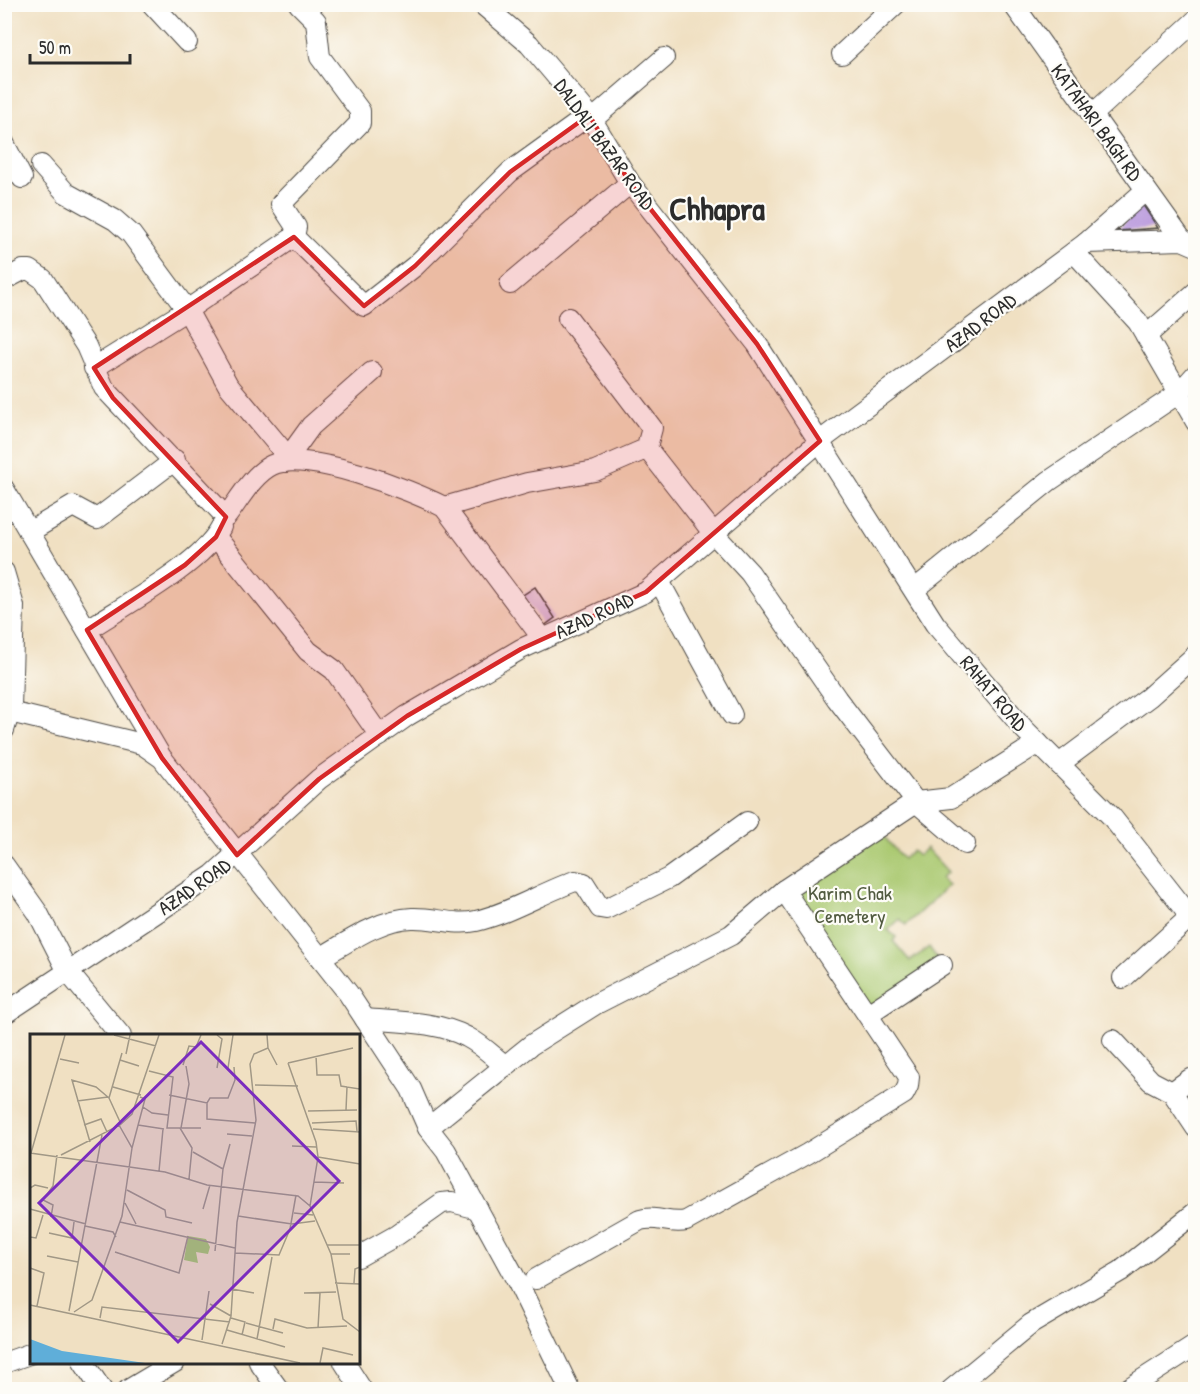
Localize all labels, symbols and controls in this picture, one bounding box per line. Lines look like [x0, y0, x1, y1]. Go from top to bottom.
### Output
scale bar [30, 27, 130, 65]
text: 50 m [39, 35, 71, 60]
street label: KATAHARI BAGH RD [1045, 58, 1149, 187]
street label: DALDALI BAZAR ROAD [548, 73, 662, 215]
district label: Chhapra [669, 187, 765, 231]
street label: AZAD ROAD [939, 286, 1022, 358]
street label: AZAD ROAD [551, 585, 638, 645]
street label: RAHAT ROAD [954, 649, 1034, 737]
street label: AZAD ROAD [152, 851, 236, 921]
park label: Karim Chak Cemetery [808, 879, 892, 929]
inset map [30, 1034, 360, 1364]

